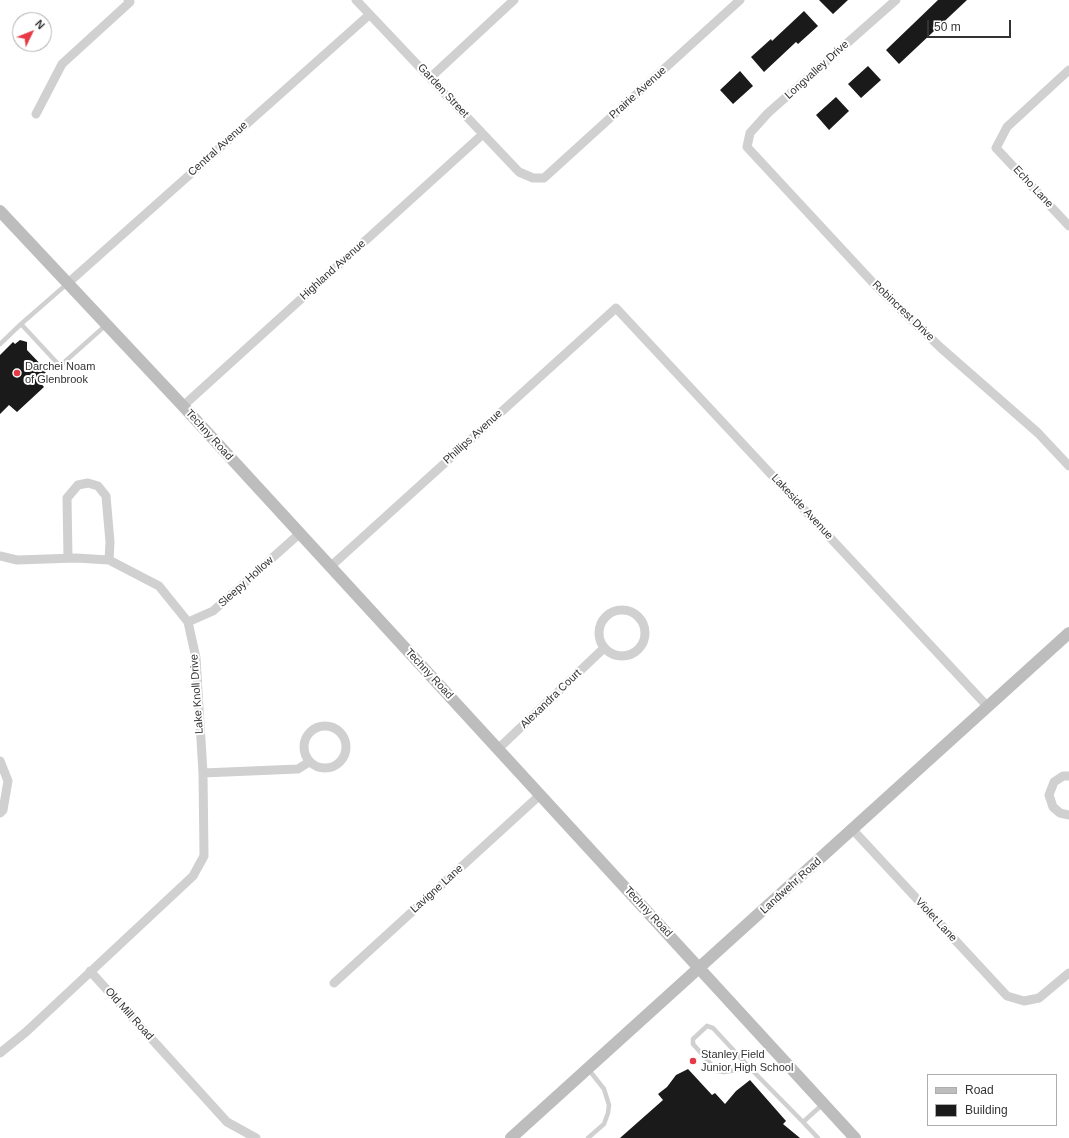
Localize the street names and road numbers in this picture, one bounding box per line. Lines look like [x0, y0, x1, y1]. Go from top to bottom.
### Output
street label: Longvalley Drive [782, 38, 852, 102]
street label: Garden Street [415, 61, 471, 121]
street label: Prairie Avenue [607, 64, 669, 122]
street label: Central Avenue [185, 119, 251, 179]
street label: Echo Lane [1010, 163, 1056, 211]
street label: Highland Avenue [298, 237, 368, 303]
street label: Robincrest Drive [869, 278, 937, 344]
street label: Techny Road [183, 407, 235, 463]
street label: Phillips Avenue [441, 407, 505, 467]
street label: Lakeside Avenue [768, 472, 836, 542]
street label: Sleepy Hollow [216, 554, 276, 610]
street label: Techny Road [402, 646, 456, 702]
street label: Lake Knoll Drive [188, 654, 206, 734]
street label: Alexandra Court [518, 667, 584, 731]
street label: Landwehr Road [758, 855, 824, 917]
street label: Lavigne Lane [408, 862, 466, 916]
street label: Techny Road [621, 884, 675, 940]
street label: Violet Lane [912, 895, 960, 945]
street label: Old Mill Road [102, 985, 156, 1043]

